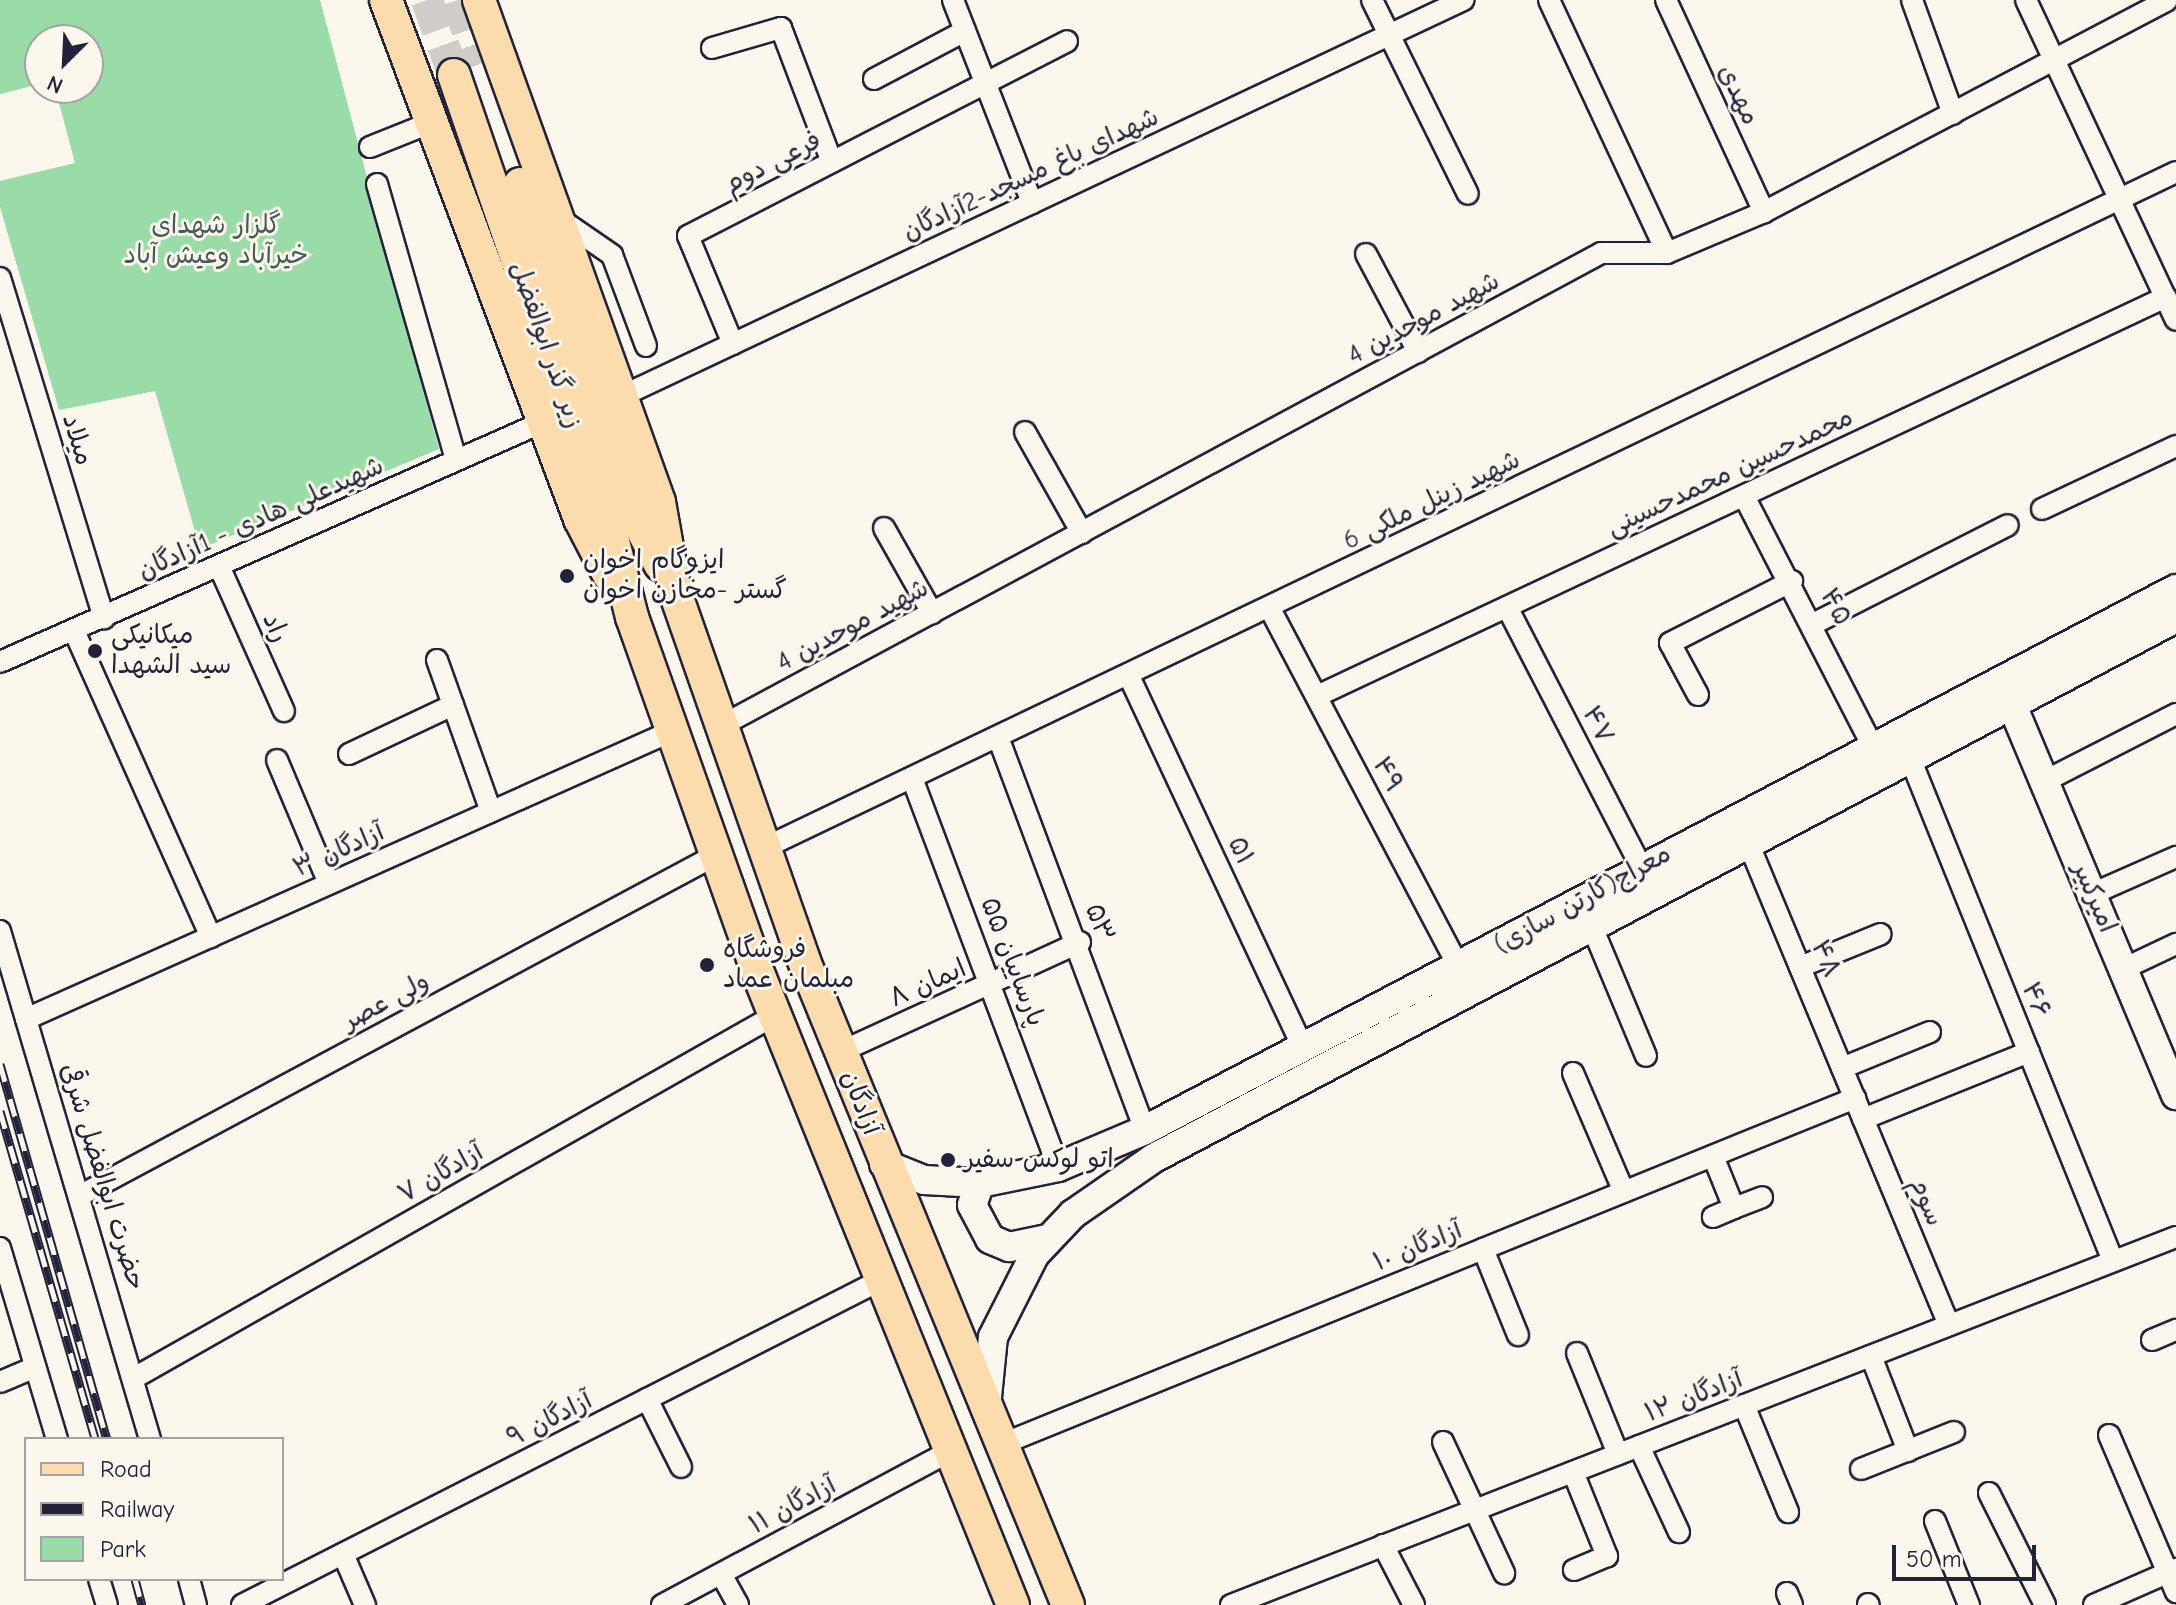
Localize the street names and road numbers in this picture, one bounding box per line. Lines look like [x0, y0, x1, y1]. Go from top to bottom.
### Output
street label: مهدی [1711, 60, 1765, 130]
street label: شهدای‌ باغ مسجد-2آزادگان [898, 102, 1164, 248]
street label: فرعی دوم [719, 125, 827, 201]
street label: زیر گذر ابوالفضل [503, 258, 589, 432]
street label: 4 شهید موحدین [1343, 266, 1505, 372]
street label: محمدحسین محمدحسینی [1602, 402, 1858, 544]
street label: میلاد [55, 411, 99, 469]
street label: 6 شهید زینل ملکی [1338, 445, 1526, 557]
street label: شهیدعلی هادی - 1آزادگان [133, 451, 389, 587]
street label: 4 شهید موحدین [772, 573, 934, 679]
street label: ۴۵ [1812, 583, 1858, 631]
street label: راد [255, 608, 295, 648]
street label: ۴۷ [1575, 701, 1619, 749]
street label: ۴۹ [1365, 752, 1409, 798]
street label: ۳ آزادگان [289, 817, 389, 885]
street label: ۵۱ [1220, 832, 1260, 870]
street label: معراج(کارتن سازی) [1489, 839, 1677, 961]
street label: امیرکبیر [2065, 858, 2123, 938]
street label: پارساییان ۵۵ [973, 893, 1051, 1031]
street label: ۵۳ [1078, 899, 1120, 947]
street label: ۴۸ [1803, 936, 1847, 982]
street label: ۸ ایمان [885, 953, 971, 1015]
street label: ولی عصر [337, 966, 435, 1038]
street label: ۴۶ [2014, 978, 2056, 1022]
street label: حضرت ابوالفضل شرقی [53, 1060, 151, 1294]
street label: آزادگان [834, 1066, 886, 1140]
street label: ۷ آزادگان [393, 1137, 489, 1211]
street label: سوم [1902, 1173, 1950, 1231]
street label: ۱۰ آزادگان [1369, 1215, 1467, 1279]
street label: ۱۲ آزادگان [1641, 1364, 1747, 1430]
street label: ۹ آزادگان [502, 1385, 598, 1455]
street label: ۱۱ آزادگان [744, 1470, 842, 1542]

